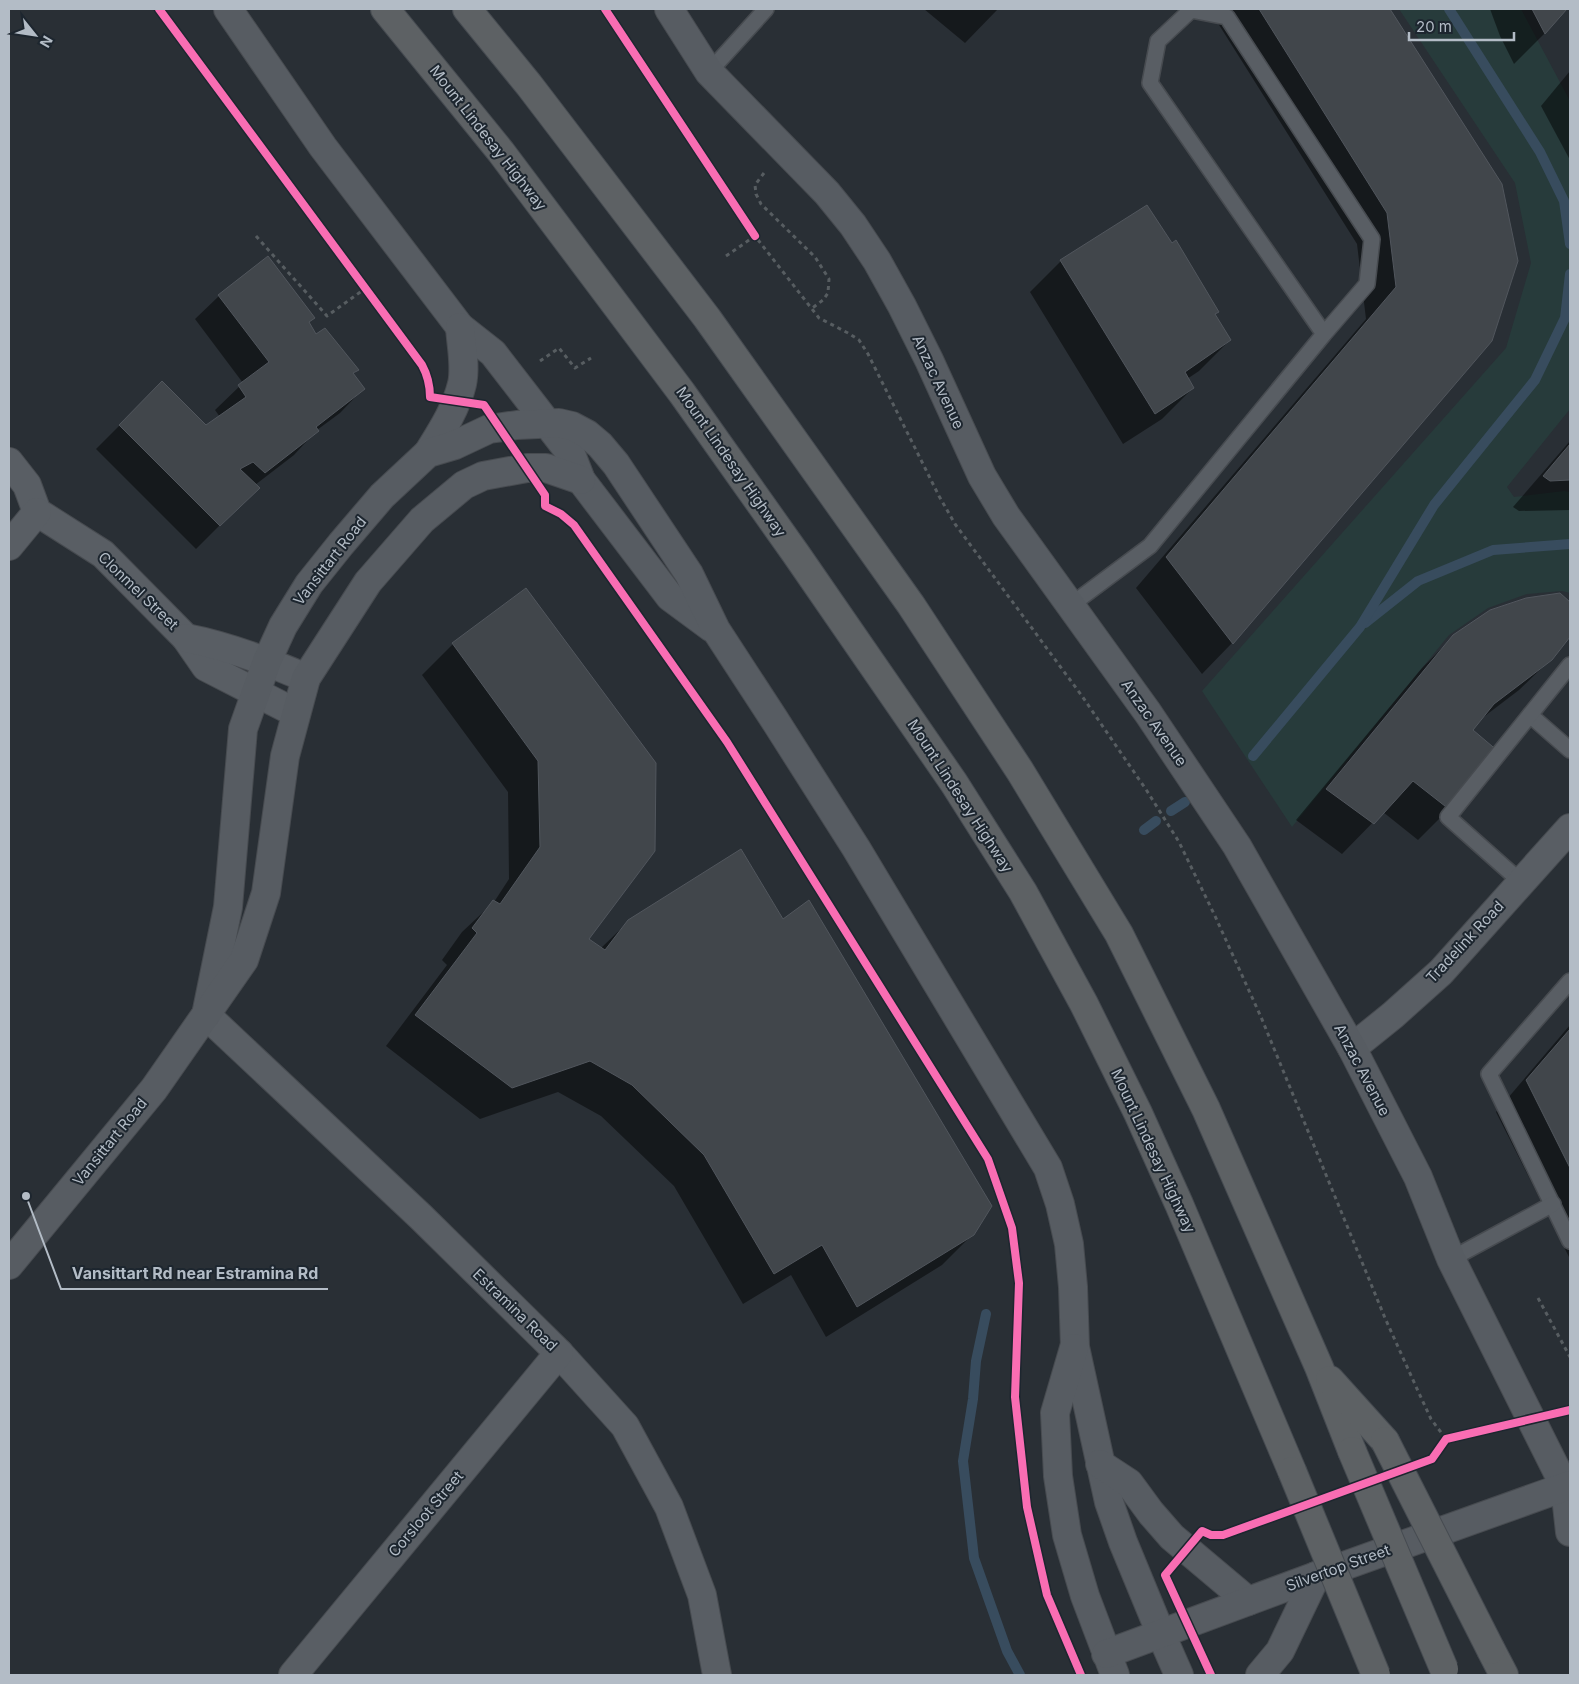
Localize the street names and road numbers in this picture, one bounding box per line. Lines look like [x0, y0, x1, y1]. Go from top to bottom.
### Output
street label: Mount Lindesay Highway [426, 61, 551, 214]
street label: Anzac Avenue [908, 332, 968, 432]
street label: Mount Lindesay Highway [672, 383, 791, 541]
street label: Vansittart Road [289, 512, 370, 609]
street label: Clonmel Street [94, 548, 183, 634]
street label: Anzac Avenue [1118, 676, 1191, 770]
street label: Mount Lindesay Highway [904, 716, 1017, 876]
street label: Tradelink Road [1422, 897, 1508, 987]
street label: Anzac Avenue [1330, 1021, 1395, 1119]
street label: Mount Lindesay Highway [1107, 1066, 1200, 1236]
street label: Vansittart Road [68, 1094, 151, 1189]
street label: Estramina Road [469, 1264, 562, 1355]
street label: Corsloot Street [384, 1467, 467, 1561]
street label: Silvertop Street [1283, 1540, 1392, 1595]

